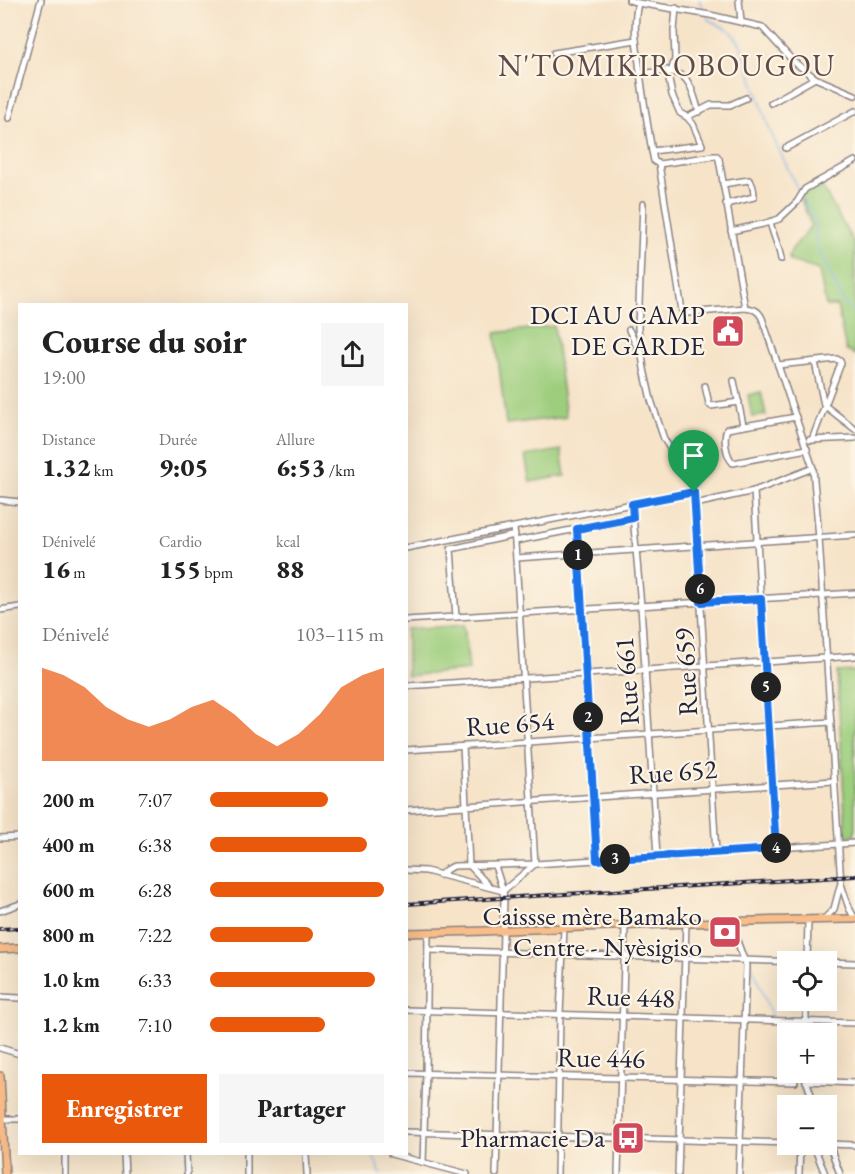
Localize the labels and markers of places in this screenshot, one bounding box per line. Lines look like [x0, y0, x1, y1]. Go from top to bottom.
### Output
place label: DCI AU CAMP DE GARDE [530, 297, 705, 363]
public building icon: DCI AU CAMP DE GARDE [710, 313, 746, 349]
pin [668, 430, 719, 492]
pin: 1 [563, 540, 593, 570]
pin: 6 [685, 574, 715, 604]
pin: 5 [751, 672, 781, 702]
pin: 2 [573, 702, 603, 732]
pin: 4 [761, 833, 791, 863]
pin: 3 [600, 844, 630, 874]
place label: Caissse mère Bamako Centre - Nyèsigiso [482, 898, 702, 964]
bank icon: Caissse mère Bamako Centre - Nyèsigiso [707, 914, 743, 950]
place label: Pharmacie Da [460, 1120, 605, 1155]
bus stop icon: Pharmacie Da [610, 1120, 646, 1156]

